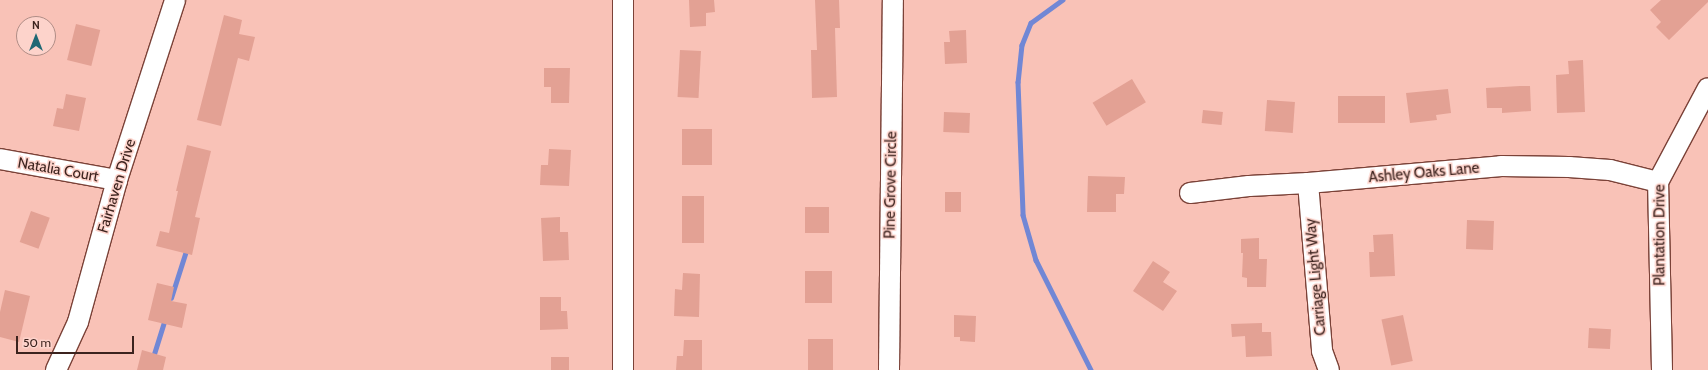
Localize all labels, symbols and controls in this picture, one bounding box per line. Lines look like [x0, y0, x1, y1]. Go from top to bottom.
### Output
north arrow [16, 16, 56, 56]
text: N [32, 18, 40, 32]
street label: Pine Grove Circle [881, 131, 901, 239]
street label: Fairhaven Drive [94, 137, 140, 235]
street label: Natalia Court [16, 154, 100, 186]
street label: Ashley Oaks Lane [1368, 159, 1480, 187]
street label: Plantation Drive [1651, 184, 1669, 286]
street label: Carriage Light Way [1302, 218, 1330, 336]
scale bar [18, 328, 136, 354]
text: 50 m [23, 335, 51, 350]

